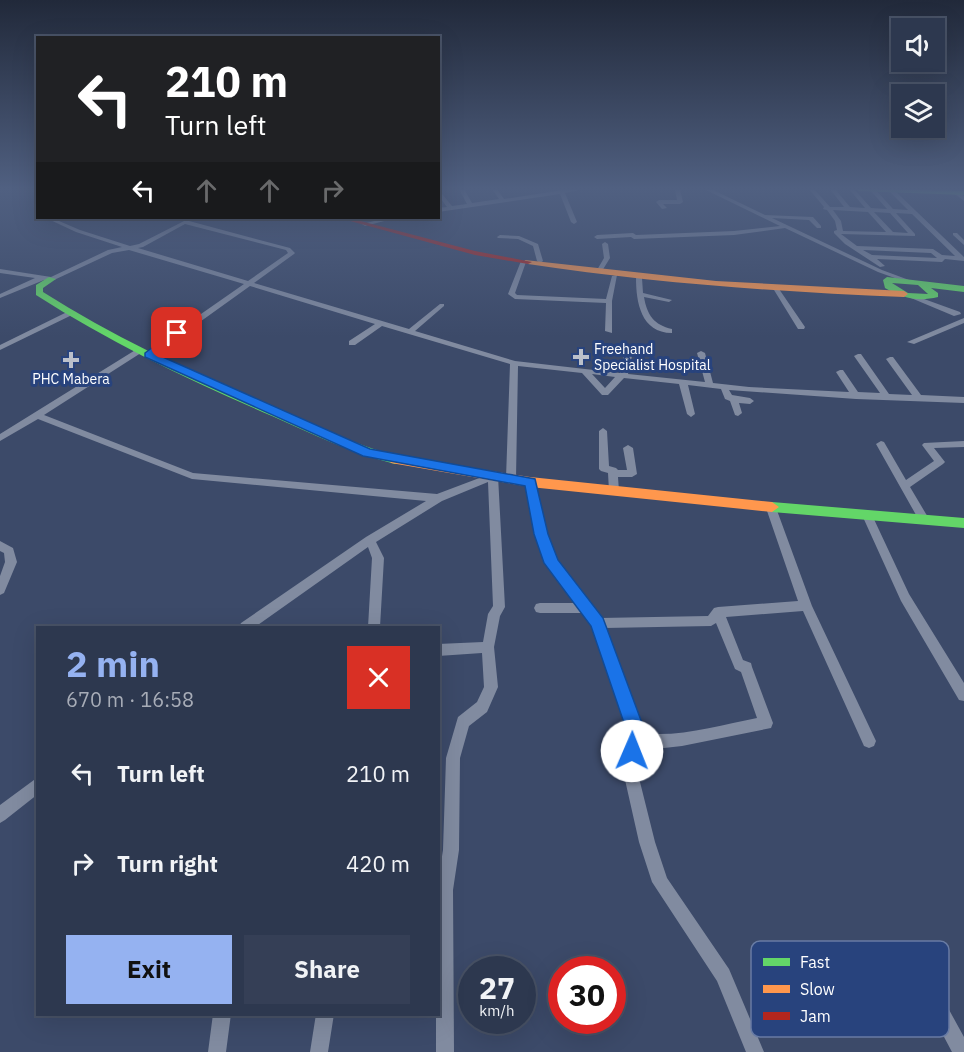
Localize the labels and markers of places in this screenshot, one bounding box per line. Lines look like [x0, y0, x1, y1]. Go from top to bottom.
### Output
pin [151, 307, 202, 358]
place label: Freehand Specialist Hospital [594, 340, 711, 374]
marker: Freehand Specialist Hospital [572, 348, 590, 366]
marker: PHC Mabera [62, 351, 80, 369]
place label: PHC Mabera [32, 370, 110, 388]

